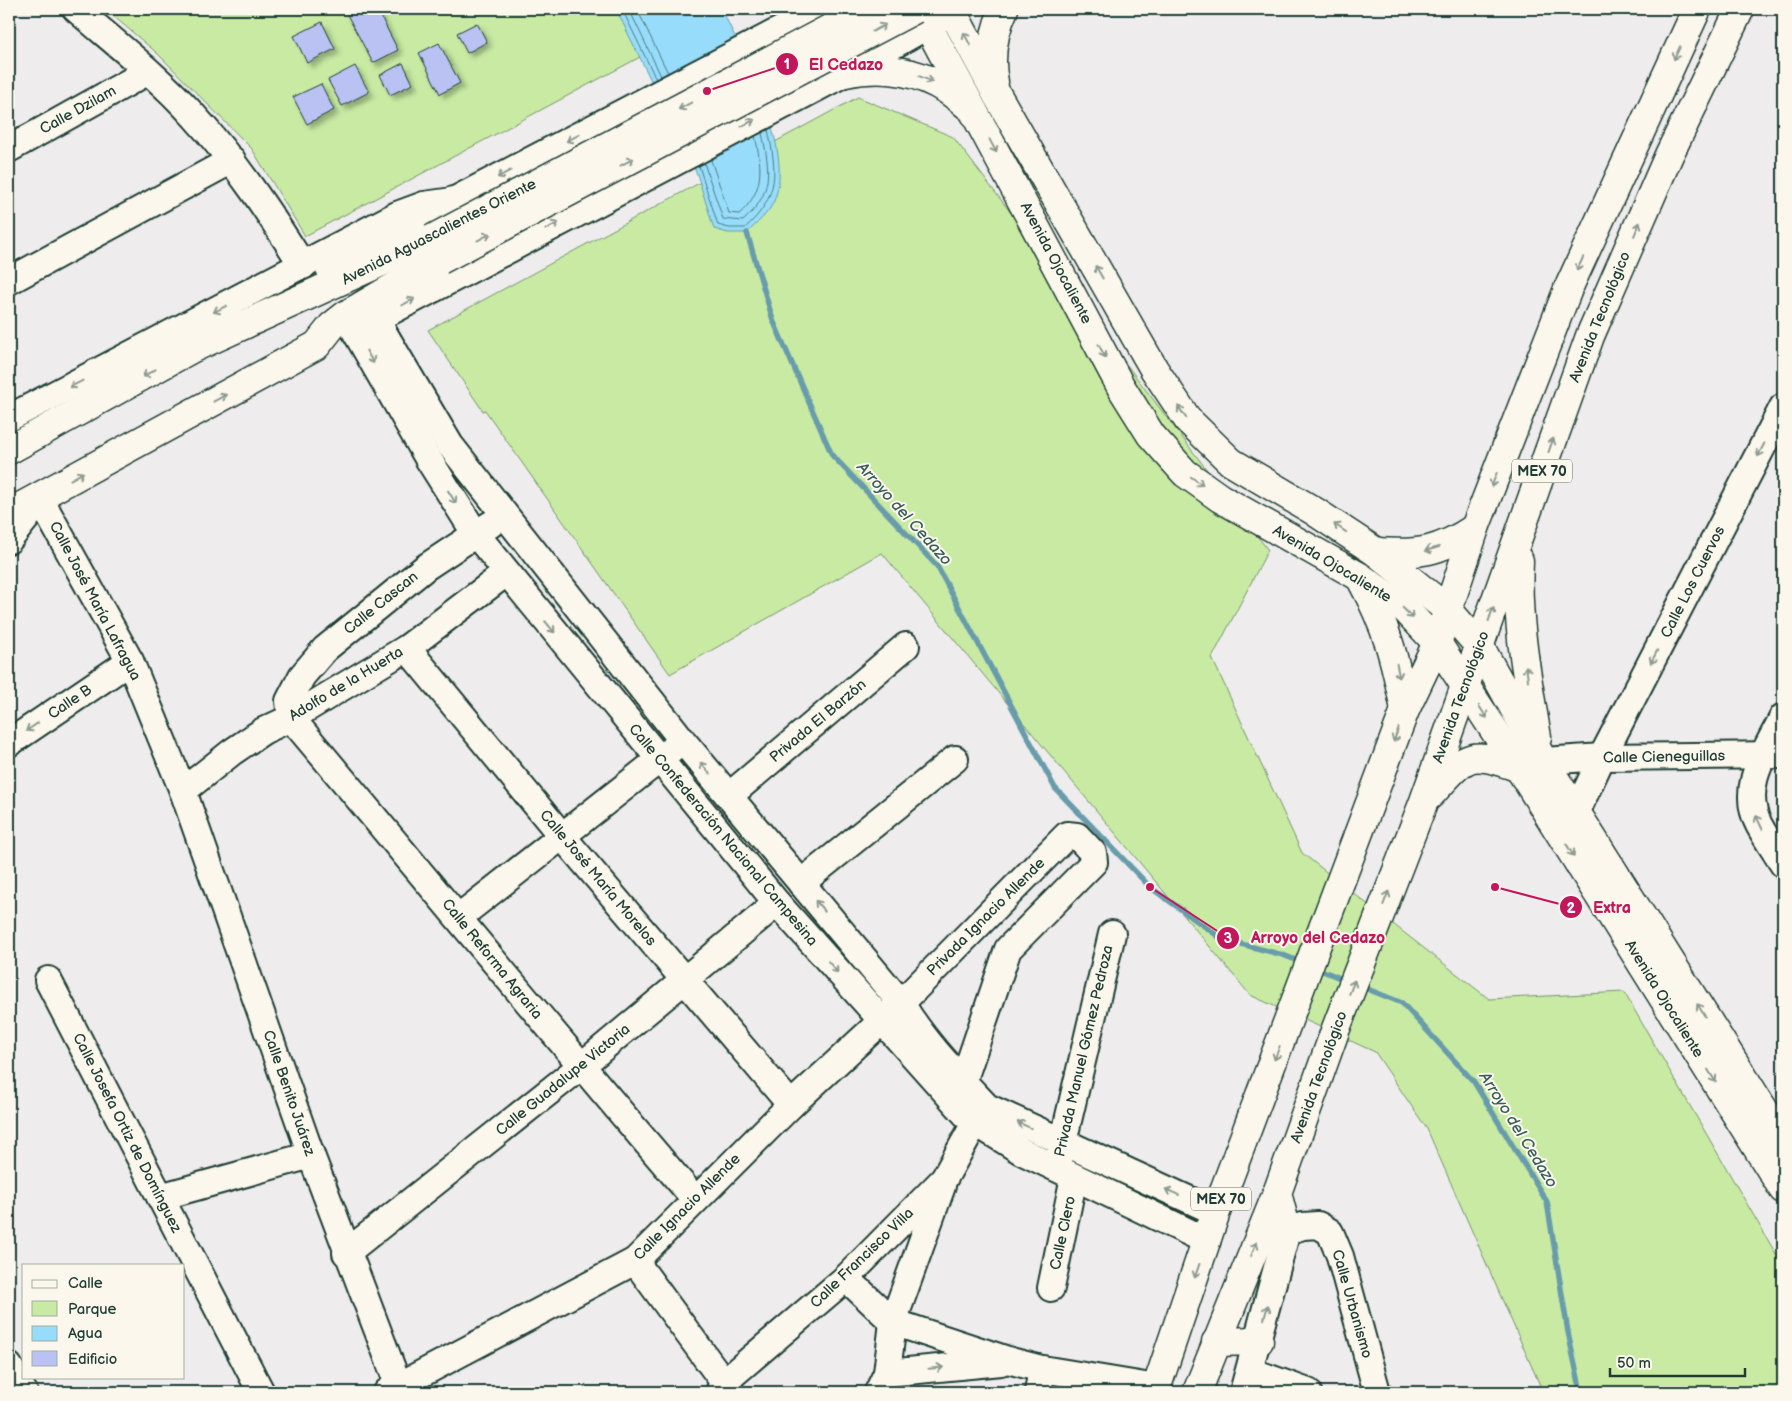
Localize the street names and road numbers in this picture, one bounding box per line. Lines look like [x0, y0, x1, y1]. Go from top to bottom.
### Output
street label: Calle Dzilam [37, 81, 119, 139]
street label: Avenida Aguascalientes Oriente [339, 175, 539, 289]
street label: Avenida Ojocaliente [1016, 199, 1096, 327]
street label: Avenida Tecnológico [1565, 249, 1635, 385]
road number: MEX 70 [1512, 460, 1572, 482]
street label: Calle José María Lafragua [45, 518, 145, 684]
street label: Avenida Ojocaliente [1269, 521, 1395, 607]
street label: Calle Los Cuervos [1657, 522, 1730, 641]
street label: Calle Cascan [340, 567, 422, 639]
street label: Avenida Tecnológico [1428, 628, 1494, 766]
street label: Adolfo de la Huerta [286, 642, 406, 726]
street label: Privada El Barzón [766, 675, 870, 767]
street label: Calle B [44, 680, 96, 724]
street label: Calle Confederación Nacional Campesina [624, 720, 822, 950]
street label: Calle Cieneguillas [1603, 746, 1726, 768]
street label: Calle José María Morelos [535, 806, 661, 950]
street label: Privada Ignacio Allende [923, 854, 1049, 980]
street label: Calle Reforma Agraria [438, 895, 546, 1023]
street label: Avenida Ojocaliente [1620, 937, 1708, 1061]
street label: Privada Manuel Gómez Pedroza [1050, 943, 1118, 1159]
street label: Avenida Tecnológico [1286, 1008, 1352, 1146]
street label: Calle Guadalupe Victoria [492, 1020, 634, 1140]
street label: Calle Benito Juárez [259, 1028, 320, 1159]
street label: Calle Josefa Ortiz de Domínguez [68, 1030, 186, 1237]
street label: Calle Ignacio Allende [630, 1149, 745, 1264]
road number: MEX 70 [1191, 1188, 1251, 1210]
street label: Calle Clero [1046, 1194, 1080, 1272]
street label: Calle Francisco Villa [806, 1204, 918, 1312]
street label: Calle Urbanismo [1327, 1247, 1377, 1361]

